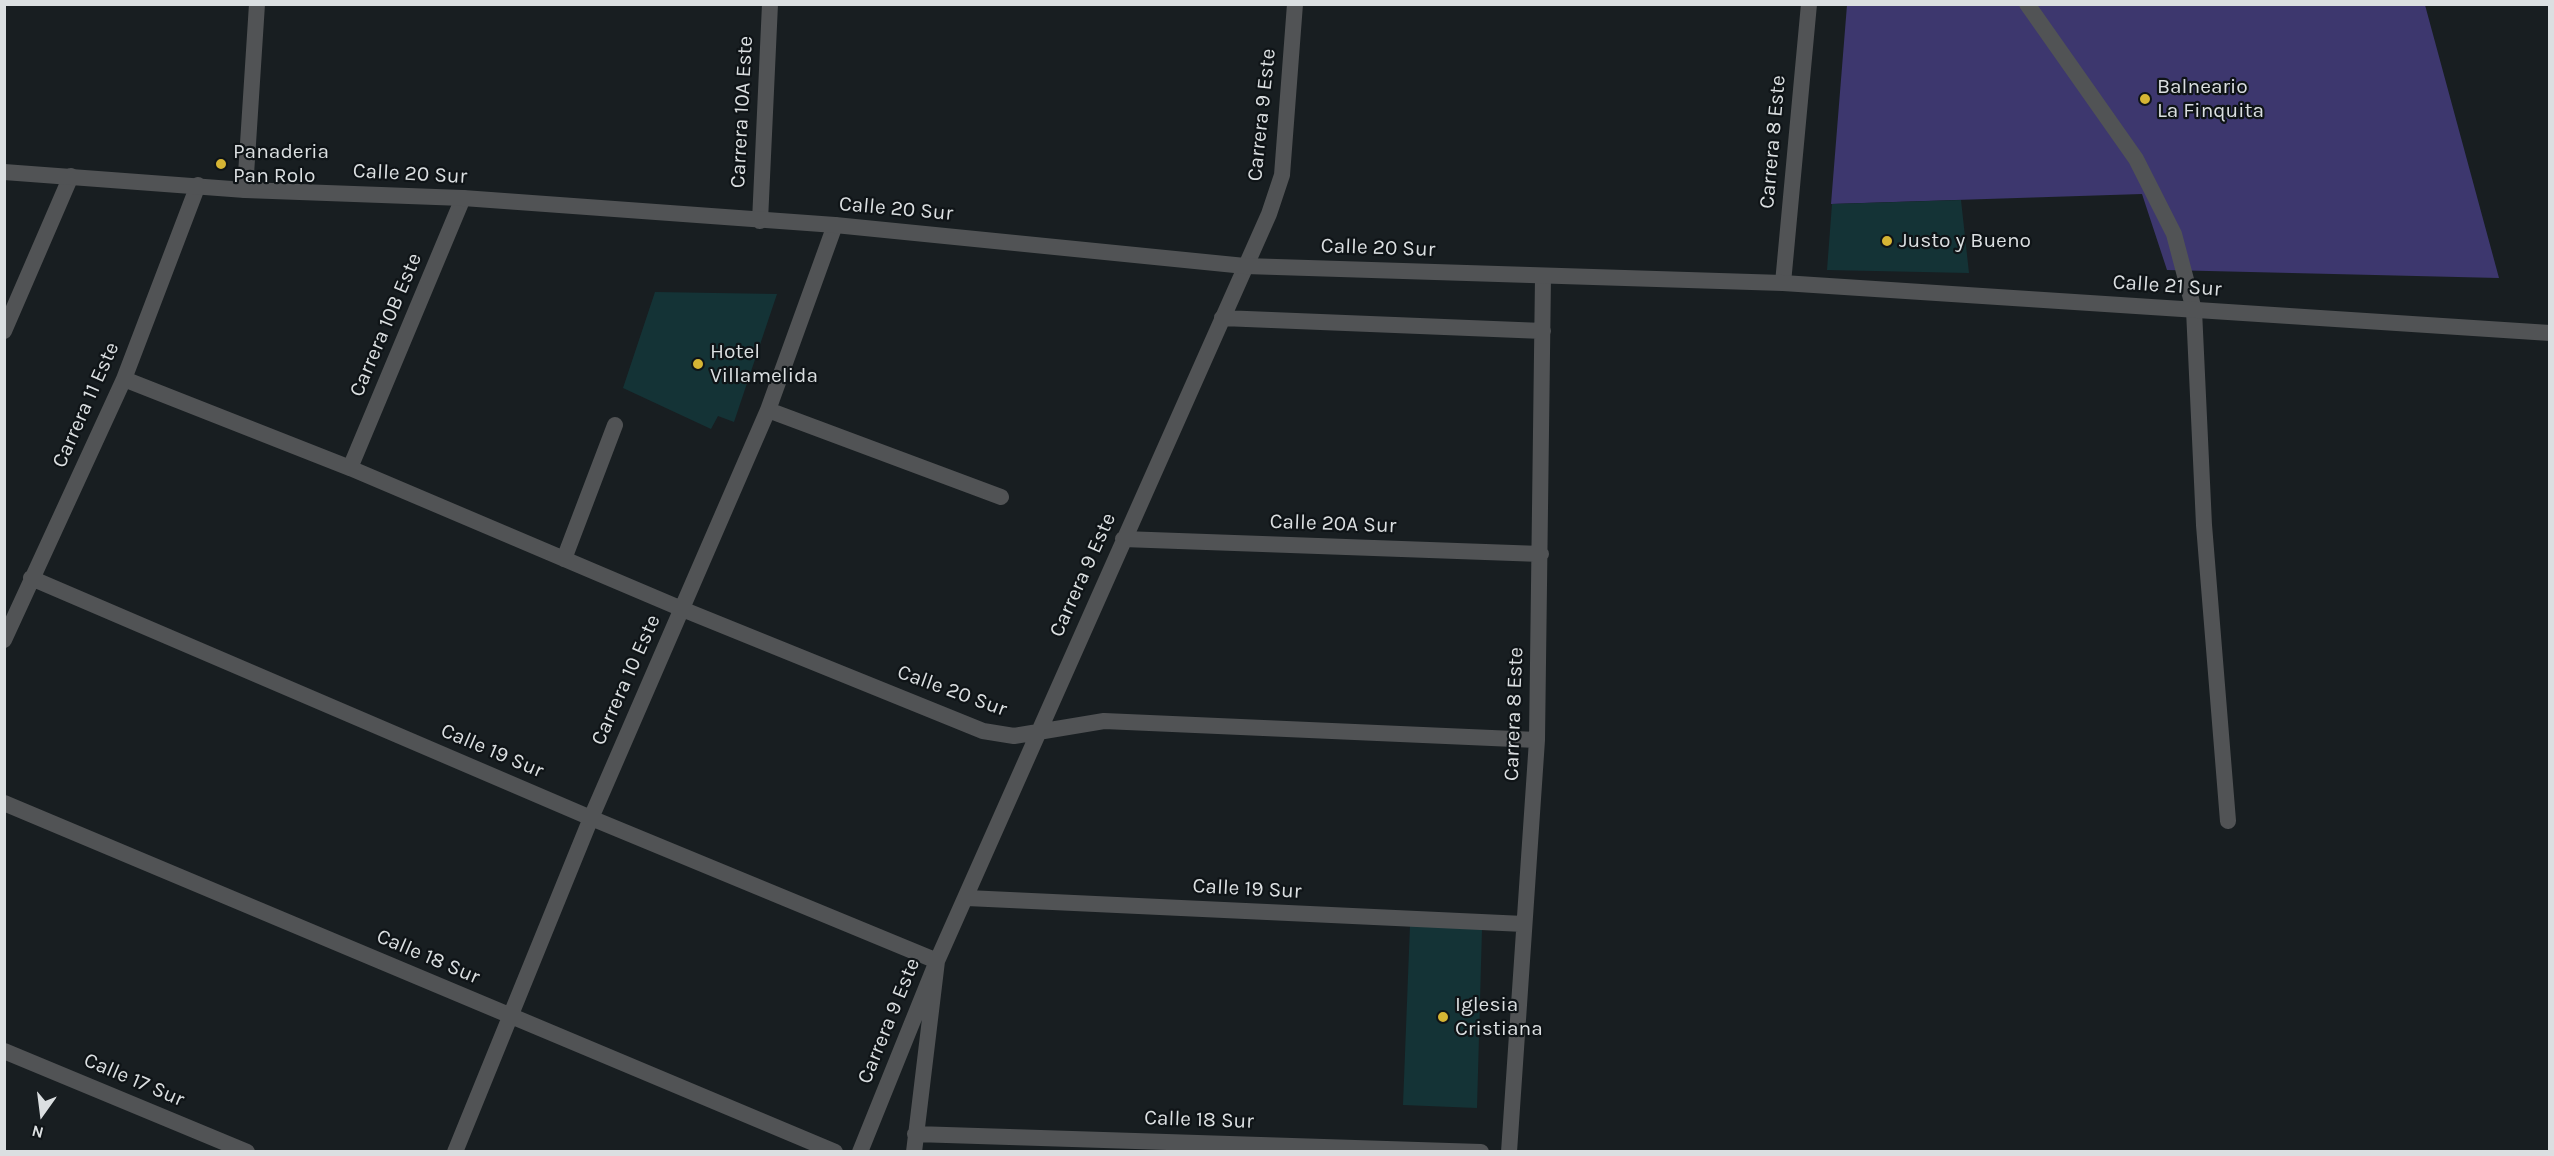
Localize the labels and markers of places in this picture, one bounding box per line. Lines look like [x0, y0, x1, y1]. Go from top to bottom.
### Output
place label: Balneario La Finquita [2157, 74, 2264, 124]
marker: Balneario La Finquita [2138, 92, 2152, 106]
place label: Panaderia Pan Rolo [233, 139, 329, 189]
marker: Panaderia Pan Rolo [214, 157, 228, 171]
place label: Justo y Bueno [1899, 228, 2031, 254]
marker: Justo y Bueno [1880, 234, 1894, 248]
place label: Hotel Villamelida [710, 339, 818, 389]
marker: Hotel Villamelida [691, 357, 705, 371]
place label: Iglesia Cristiana [1455, 992, 1543, 1042]
marker: Iglesia Cristiana [1436, 1010, 1450, 1024]

